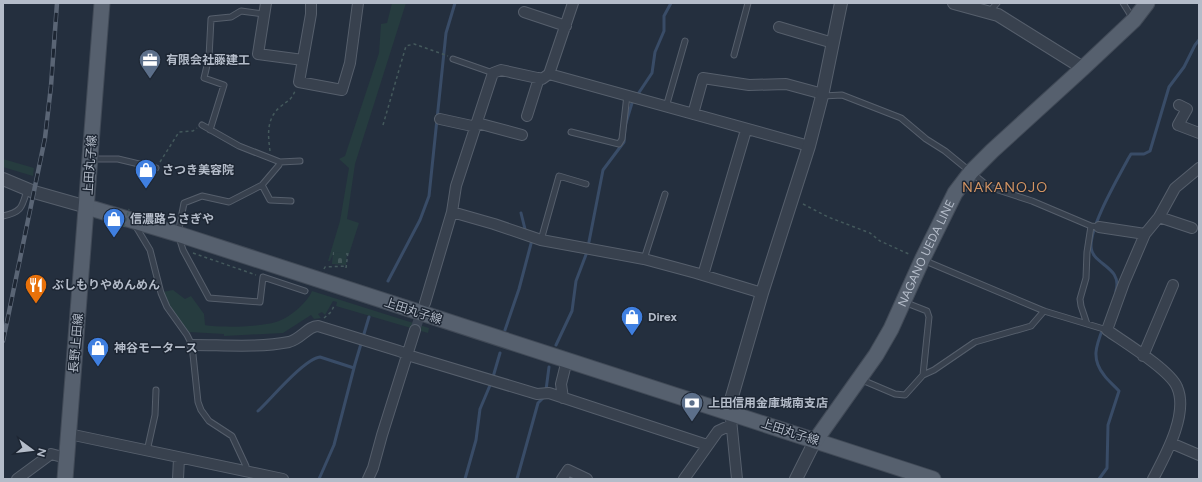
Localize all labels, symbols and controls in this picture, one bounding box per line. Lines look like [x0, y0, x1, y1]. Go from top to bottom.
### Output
office icon: 有限会社藤建工 [137, 47, 163, 80]
place label: 有限会社藤建工 [166, 53, 250, 67]
street label: 上田丸子線 [81, 135, 99, 195]
shop icon: さつき美容院 [133, 157, 159, 190]
place label: さつき美容院 [162, 163, 234, 177]
district label: NAKANOJO [962, 179, 1048, 196]
street label: NAGANO UEDA LINE [895, 197, 958, 309]
shop icon: 信濃路うさぎや [101, 206, 127, 239]
place label: 信濃路うさぎや [130, 212, 214, 226]
restaurant icon: ぶしもりやめんめん [23, 272, 49, 305]
place label: ぶしもりやめんめん [52, 278, 160, 292]
street label: 上田丸子線 [382, 295, 444, 327]
shop icon: Direx [619, 304, 645, 337]
place label: Direx [648, 310, 678, 324]
street label: 長野上田線 [66, 312, 86, 374]
shop icon: 神谷モータース [85, 335, 111, 368]
place label: 神谷モータース [114, 341, 197, 355]
bank icon: 上田信用金庫城南支店 [679, 390, 705, 423]
place label: 上田信用金庫城南支店 [708, 396, 828, 410]
street label: 上田丸子線 [759, 416, 821, 448]
north arrow [12, 430, 52, 470]
text: N [34, 447, 49, 458]

